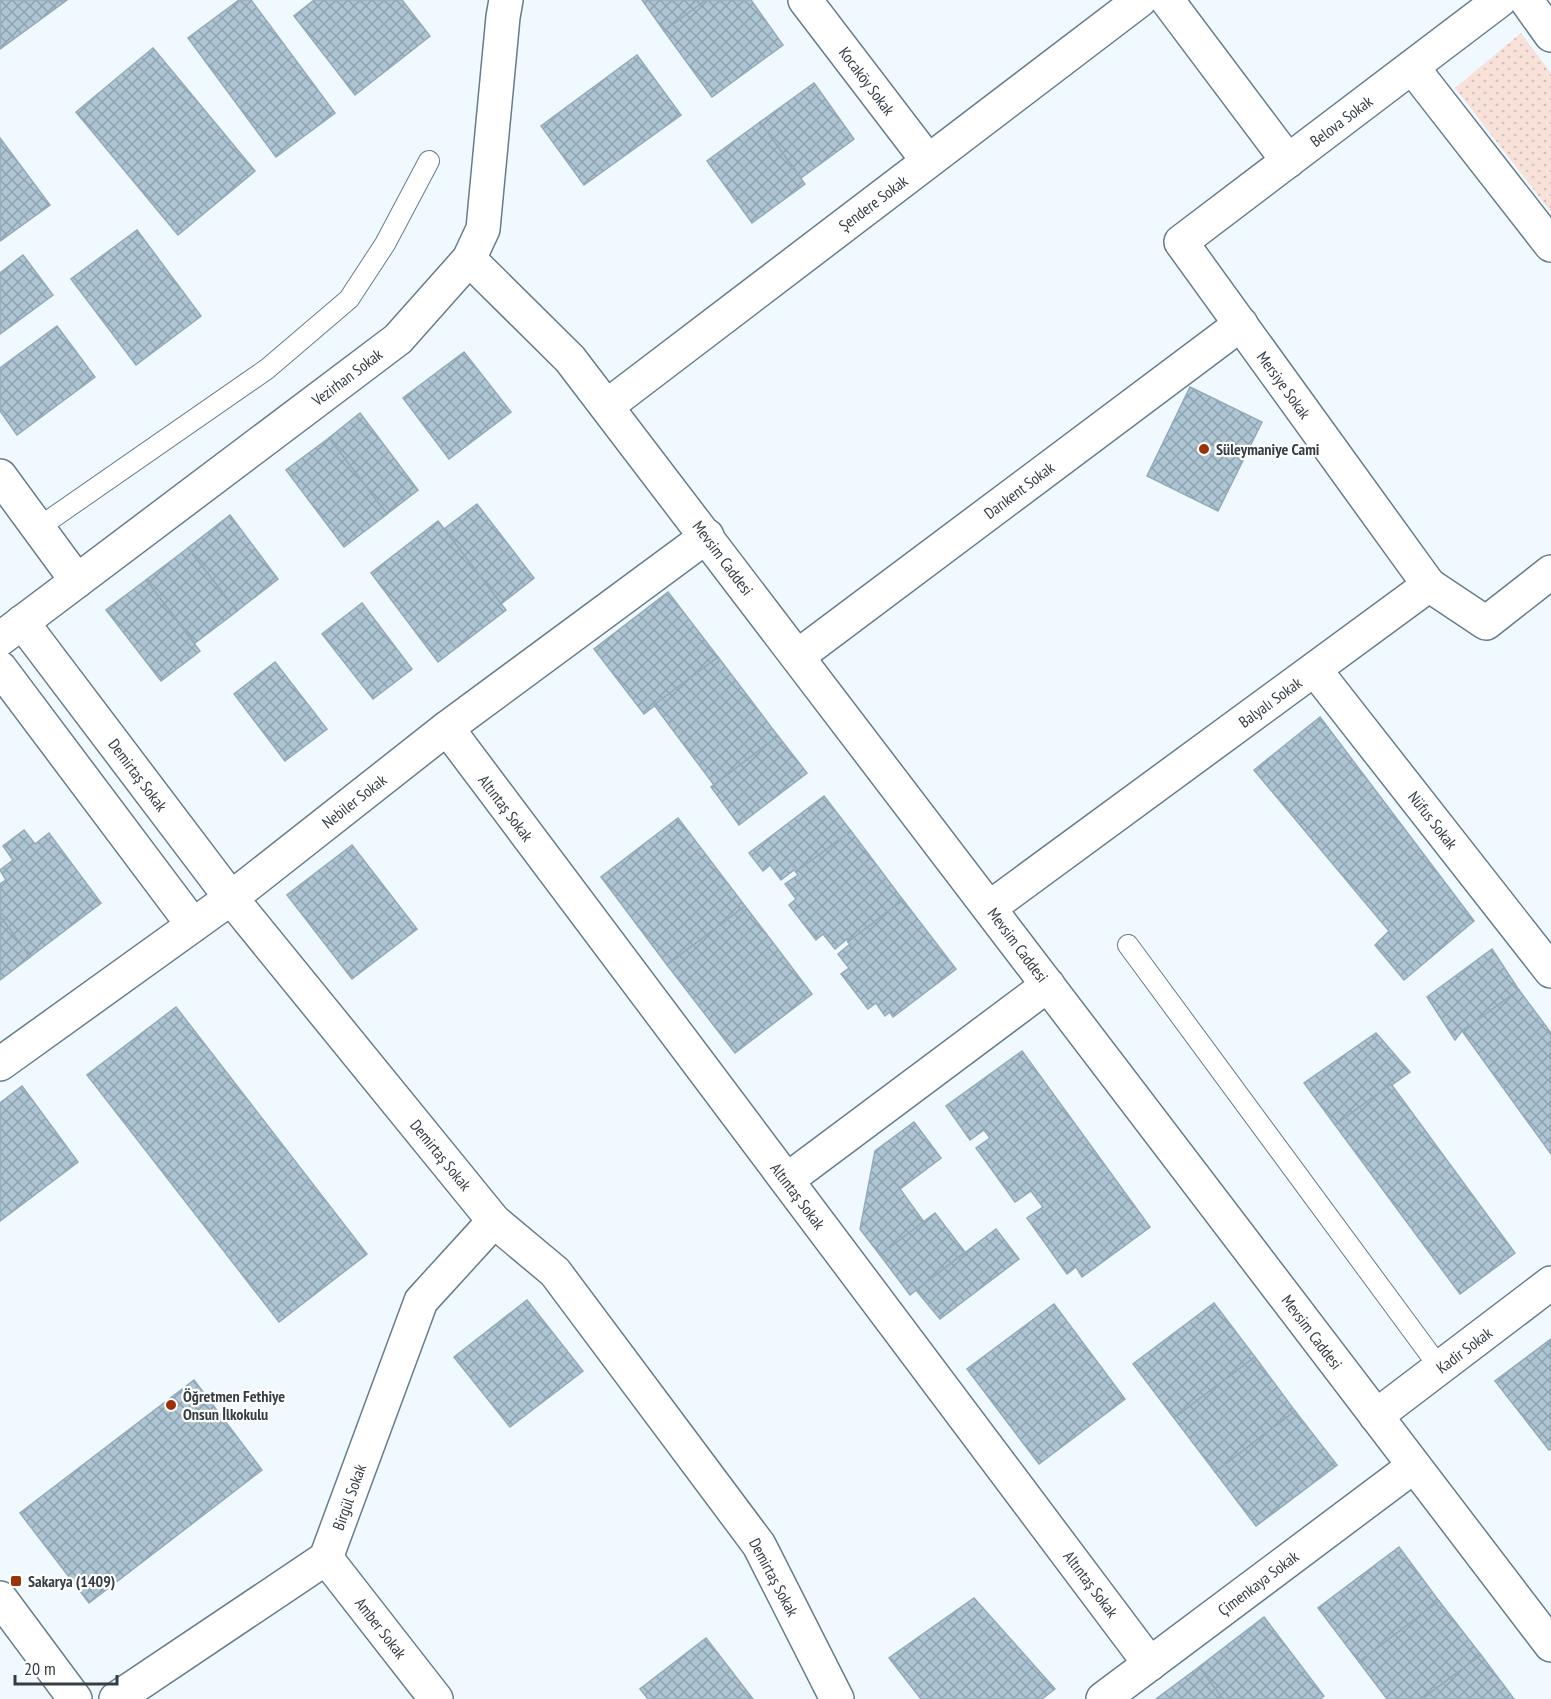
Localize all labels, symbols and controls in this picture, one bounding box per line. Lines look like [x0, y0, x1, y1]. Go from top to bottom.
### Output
street label: Kocaköy Sokak [835, 43, 900, 120]
street label: Belova Sokak [1306, 91, 1377, 151]
street label: Şendere Sokak [835, 170, 912, 235]
street label: Vezirhan Sokak [307, 344, 387, 411]
street label: Mersiye Sokak [1253, 347, 1316, 423]
place label: Süleymaniye Cami [1216, 439, 1320, 459]
marker: Süleymaniye Cami [1197, 442, 1211, 456]
street label: Darıkent Sokak [980, 457, 1059, 523]
street label: Mevsim Caddesi [688, 517, 758, 599]
street label: Balyalı Sokak [1234, 672, 1306, 732]
street label: Demirtaş Sokak [104, 735, 172, 816]
street label: Nebiler Sokak [318, 769, 391, 832]
street label: Altıntaş Sokak [474, 771, 538, 846]
street label: Nüfus Sokak [1404, 787, 1462, 854]
street label: Mevsim Caddesi [983, 904, 1053, 986]
street label: Demirtaş Sokak [406, 1115, 476, 1195]
street label: Altıntaş Sokak [766, 1159, 830, 1234]
street label: Mevsim Caddesi [1277, 1291, 1347, 1373]
street label: Kadir Sokak [1432, 1322, 1496, 1377]
place label: Öğretmen Fethiye Onsun İlkokulu [183, 1386, 285, 1424]
marker: Öğretmen Fethiye Onsun İlkokulu [164, 1398, 178, 1412]
street label: Birgül Sokak [328, 1460, 370, 1533]
street label: Demirtaş Sokak [745, 1534, 803, 1620]
street label: Çimenkaya Sokak [1214, 1546, 1303, 1620]
street label: Altıntaş Sokak [1059, 1547, 1123, 1622]
place label: Sakarya (1409) [28, 1571, 115, 1591]
marker: Sakarya (1409) [9, 1574, 23, 1588]
street label: Amber Sokak [351, 1594, 411, 1663]
scale bar [15, 1648, 117, 1686]
text: 20 m [24, 1657, 56, 1680]

